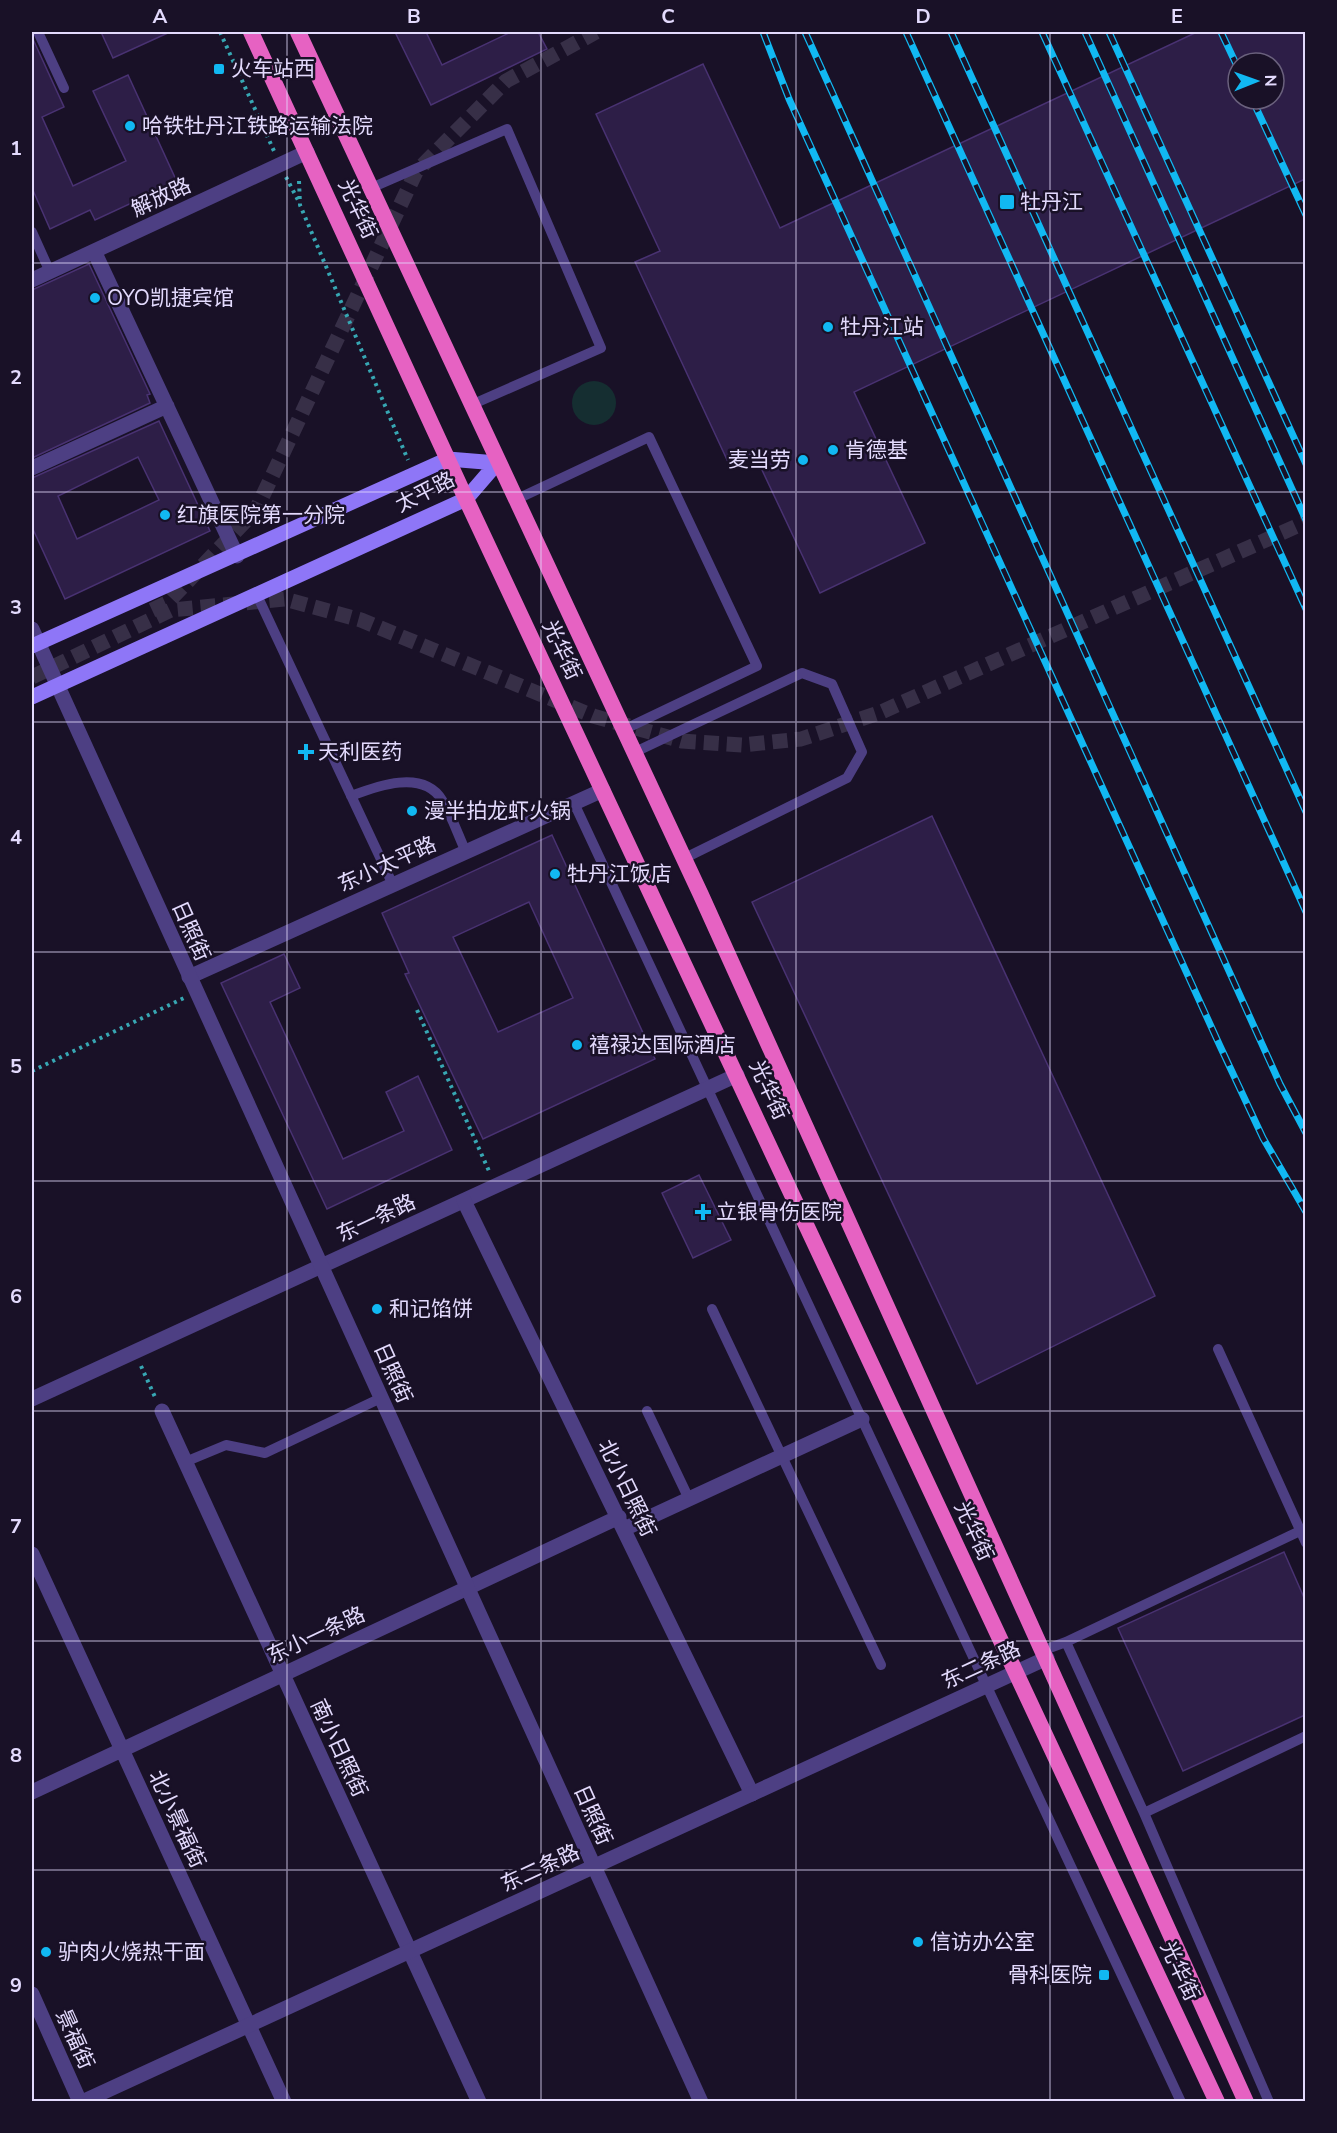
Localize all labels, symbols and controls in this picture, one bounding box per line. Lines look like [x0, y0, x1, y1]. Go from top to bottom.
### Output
text: A [153, 3, 168, 30]
text: B [407, 3, 421, 30]
text: C [661, 3, 675, 30]
text: D [915, 3, 931, 30]
text: E [1171, 3, 1183, 30]
north arrow [1226, 51, 1286, 111]
place label: 火车站西 [231, 55, 315, 83]
marker: 火车站西 [212, 62, 226, 76]
text: N [1259, 75, 1281, 87]
place label: 哈铁牡丹江铁路运输法院 [142, 112, 373, 140]
marker: 哈铁牡丹江铁路运输法院 [123, 119, 137, 133]
text: 1 [10, 135, 22, 162]
street label: 解放路 [127, 171, 195, 223]
street label: 光华街 [332, 175, 384, 243]
place label: 牡丹江 [1020, 188, 1083, 216]
marker: 牡丹江 [998, 193, 1016, 211]
place label: OYO凯捷宾馆 [107, 284, 234, 312]
marker: OYO凯捷宾馆 [88, 291, 102, 305]
place label: 牡丹江站 [840, 313, 924, 341]
marker: 牡丹江站 [821, 320, 835, 334]
text: 2 [10, 364, 22, 391]
place label: 肯德基 [845, 436, 908, 464]
marker: 肯德基 [826, 443, 840, 457]
place label: 麦当劳 [728, 446, 791, 474]
marker: 麦当劳 [796, 453, 810, 467]
street label: 太平路 [391, 465, 459, 519]
place label: 红旗医院第一分院 [177, 501, 345, 529]
marker: 红旗医院第一分院 [158, 508, 172, 522]
text: 3 [10, 594, 22, 621]
street label: 光华街 [536, 616, 588, 684]
place label: 天利医药 [318, 738, 402, 766]
marker: 天利医药 [299, 745, 313, 759]
place label: 漫半拍龙虾火锅 [424, 797, 571, 825]
marker: 漫半拍龙虾火锅 [405, 804, 419, 818]
text: 4 [10, 824, 22, 851]
street label: 东小太平路 [333, 830, 441, 898]
place label: 牡丹江饭店 [567, 860, 672, 888]
marker: 牡丹江饭店 [548, 867, 562, 881]
street label: 日照街 [165, 897, 217, 965]
place label: 禧禄达国际酒店 [589, 1031, 736, 1059]
marker: 禧禄达国际酒店 [570, 1038, 584, 1052]
text: 5 [10, 1053, 22, 1080]
street label: 光华街 [743, 1056, 795, 1124]
street label: 东一条路 [332, 1188, 420, 1248]
place label: 立银骨伤医院 [716, 1198, 842, 1226]
marker: 立银骨伤医院 [694, 1203, 712, 1221]
text: 6 [10, 1283, 22, 1310]
place label: 和记馅饼 [389, 1295, 473, 1323]
marker: 和记馅饼 [370, 1302, 384, 1316]
street label: 日照街 [367, 1339, 419, 1407]
street label: 北小日照街 [591, 1435, 663, 1541]
street label: 光华街 [948, 1497, 1000, 1565]
text: 7 [10, 1513, 22, 1540]
street label: 东小一条路 [263, 1600, 369, 1670]
street label: 东二条路 [937, 1635, 1025, 1695]
street label: 南小日照街 [304, 1695, 374, 1801]
text: 8 [10, 1742, 22, 1769]
street label: 北小景福街 [142, 1766, 212, 1872]
street label: 日照街 [567, 1781, 619, 1849]
street label: 东二条路 [496, 1838, 584, 1898]
place label: 信访办公室 [930, 1928, 1035, 1956]
marker: 信访办公室 [911, 1935, 925, 1949]
street label: 光华街 [1154, 1937, 1206, 2005]
place label: 驴肉火烧热干面 [58, 1938, 205, 1966]
marker: 驴肉火烧热干面 [39, 1945, 53, 1959]
place label: 骨科医院 [1008, 1961, 1092, 1989]
marker: 骨科医院 [1097, 1968, 1111, 1982]
text: 9 [10, 1972, 22, 1999]
street label: 景福街 [49, 2005, 101, 2073]

